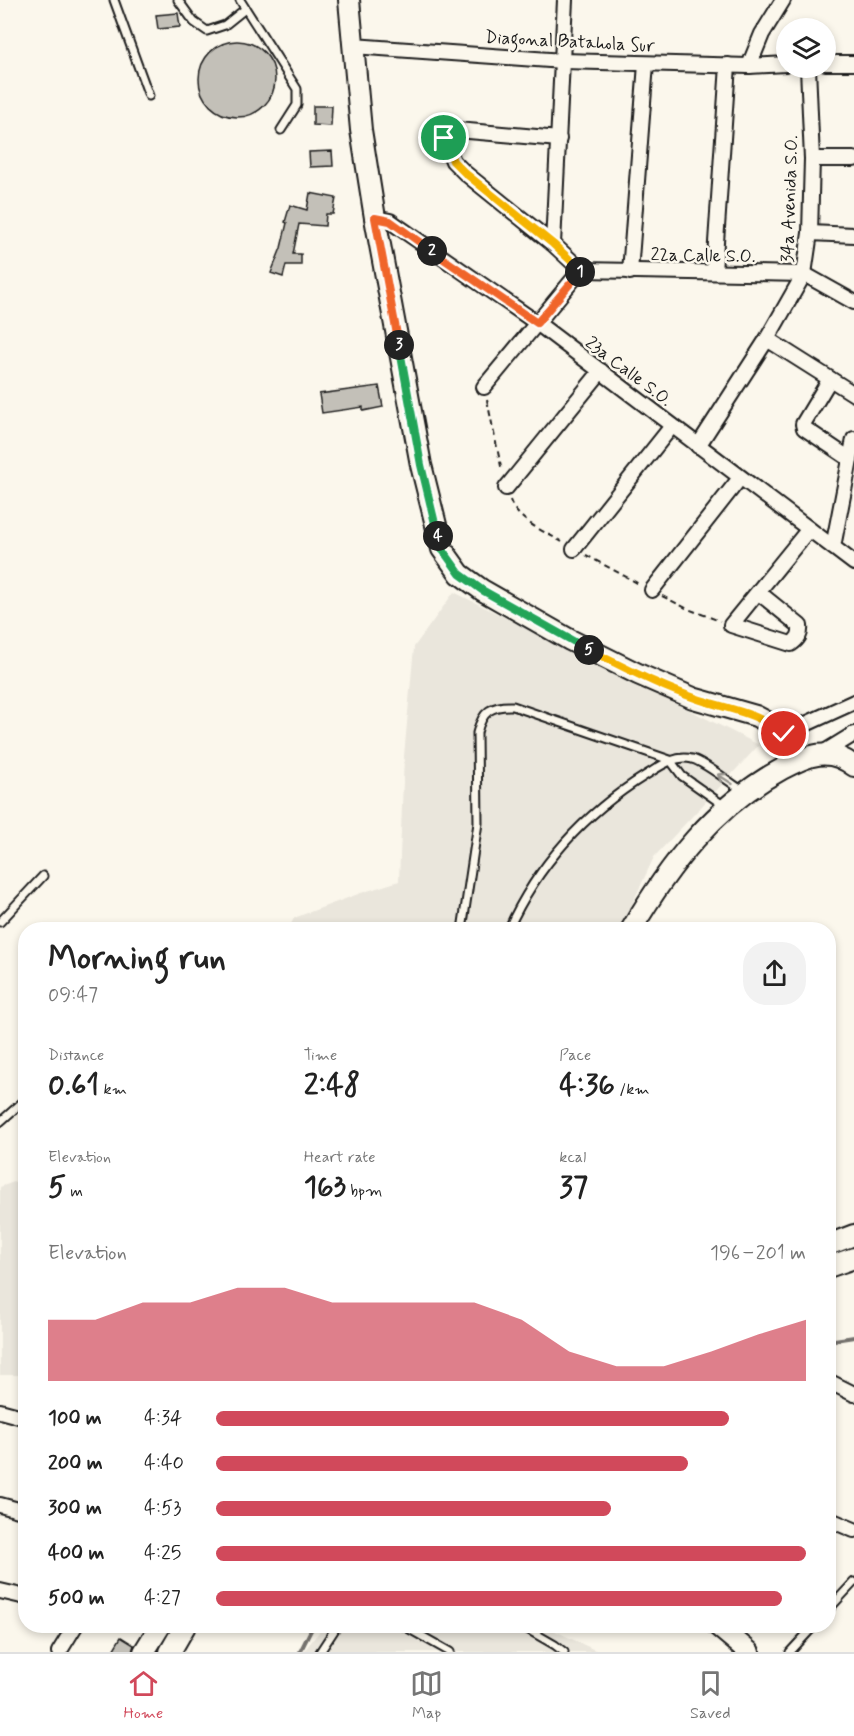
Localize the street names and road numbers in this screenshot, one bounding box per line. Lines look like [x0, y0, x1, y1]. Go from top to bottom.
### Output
street label: Diagonal Batahola Sur [484, 26, 656, 60]
street label: 34a Avenida S.O. [776, 135, 804, 263]
street label: 22a Calle S.O. [650, 243, 756, 269]
street label: 23a Calle S.O. [580, 331, 677, 412]

